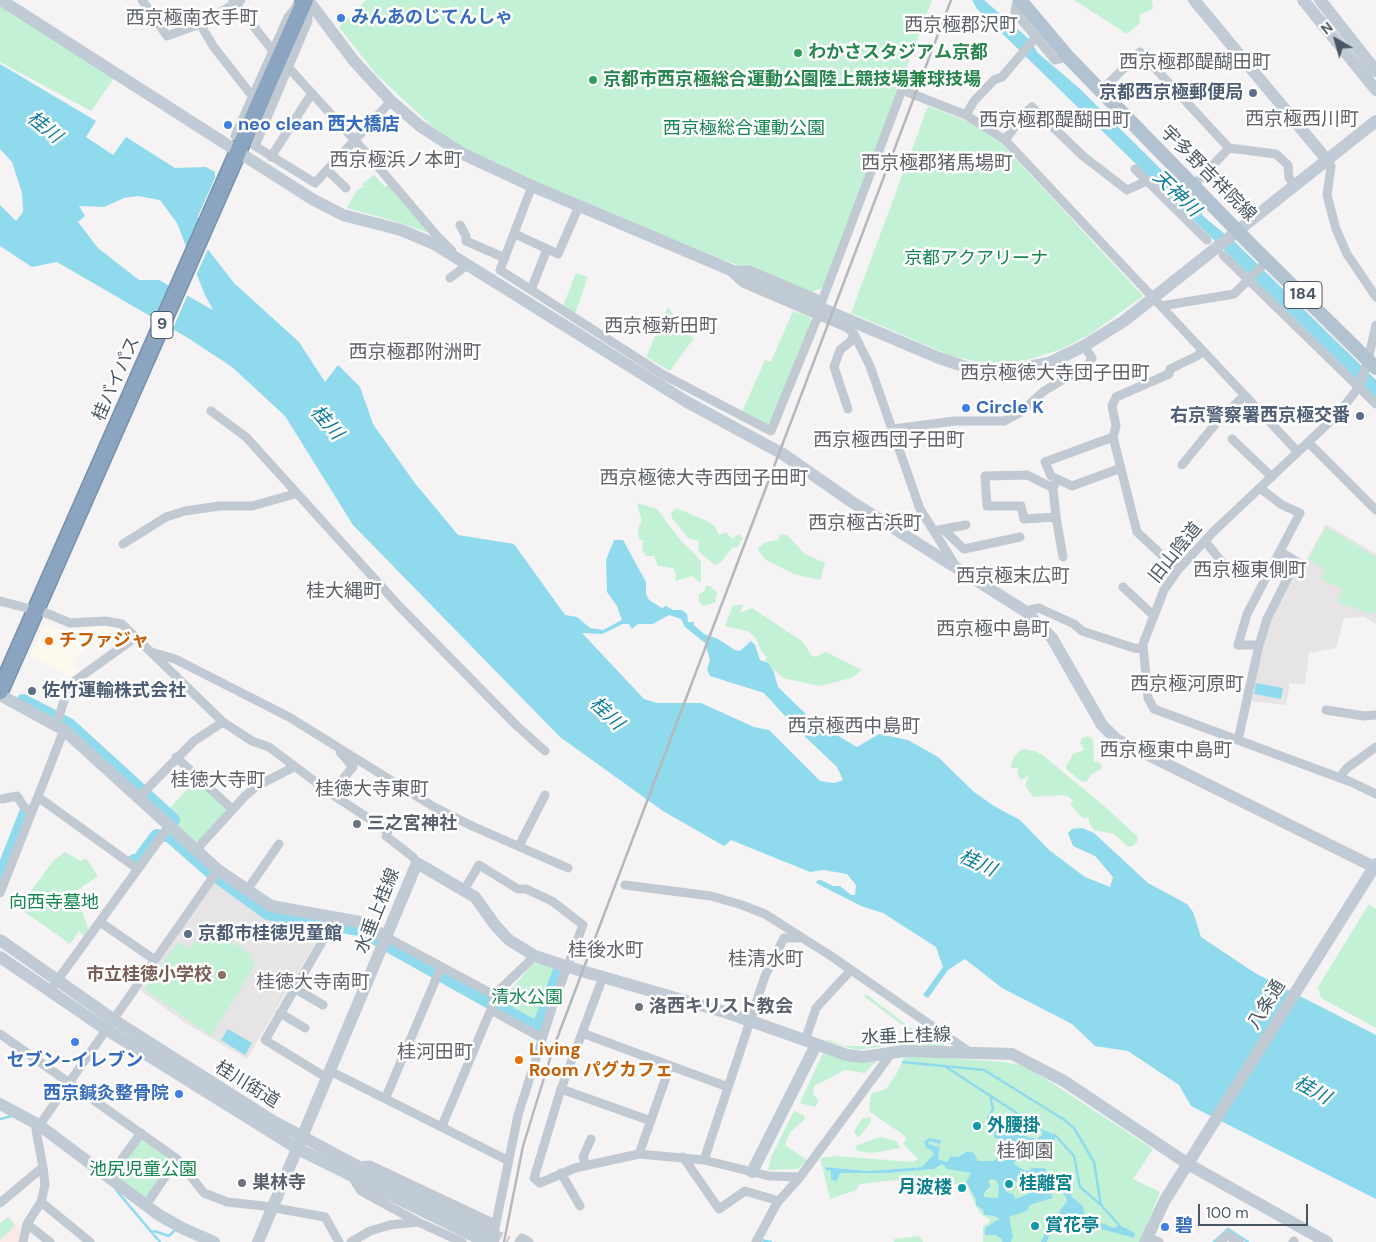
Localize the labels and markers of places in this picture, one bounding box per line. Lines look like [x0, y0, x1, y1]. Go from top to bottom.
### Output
place label: みんあのじてんしゃ [351, 7, 513, 29]
marker: みんあのじてんしゃ [335, 12, 347, 24]
place label: わかさスタジアム京都 [808, 42, 988, 64]
marker: わかさスタジアム京都 [792, 47, 804, 59]
place label: 京都市西京極総合運動公園陸上競技場兼球技場 [603, 69, 981, 91]
marker: 京都市西京極総合運動公園陸上競技場兼球技場 [587, 74, 599, 86]
place label: 京都西京極郵便局 [1099, 82, 1243, 104]
marker: 京都西京極郵便局 [1247, 87, 1259, 99]
place label: neo clean 西大橋店 [238, 114, 400, 136]
marker: neo clean 西大橋店 [222, 119, 234, 131]
place label: Circle K [976, 397, 1044, 419]
marker: Circle K [960, 402, 972, 414]
place label: 右京警察署西京極交番 [1170, 405, 1350, 427]
marker: 右京警察署西京極交番 [1354, 410, 1366, 422]
place label: チファジャ [59, 630, 149, 652]
marker: チファジャ [43, 635, 55, 647]
place label: 佐竹運輸株式会社 [42, 680, 186, 702]
marker: 佐竹運輸株式会社 [26, 685, 38, 697]
place label: 三之宮神社 [367, 813, 457, 835]
marker: 三之宮神社 [351, 818, 363, 830]
place label: 京都市桂徳児童館 [198, 923, 342, 945]
marker: 京都市桂徳児童館 [182, 928, 194, 940]
place label: 市立桂徳小学校 [86, 964, 212, 986]
marker: 市立桂徳小学校 [216, 969, 228, 981]
place label: 洛西キリスト教会 [649, 996, 793, 1018]
marker: 洛西キリスト教会 [633, 1001, 645, 1013]
marker: セブン-イレブン [69, 1036, 81, 1048]
place label: Living Room パグカフェ [529, 1039, 673, 1082]
place label: セブン-イレブン [7, 1050, 143, 1072]
marker: Living Room パグカフェ [513, 1054, 525, 1066]
place label: 西京鍼灸整骨院 [43, 1083, 169, 1105]
marker: 西京鍼灸整骨院 [173, 1088, 185, 1100]
place label: 外腰掛 [987, 1115, 1041, 1137]
marker: 外腰掛 [971, 1120, 983, 1132]
place label: 巣林寺 [252, 1172, 306, 1194]
place label: 桂離宮 [1019, 1173, 1073, 1195]
marker: 巣林寺 [236, 1177, 248, 1189]
place label: 月波楼 [898, 1177, 952, 1199]
marker: 桂離宮 [1003, 1178, 1015, 1190]
marker: 月波楼 [956, 1182, 968, 1194]
place label: 賞花亭 [1045, 1215, 1099, 1237]
place label: 碧 [1175, 1216, 1193, 1238]
marker: 賞花亭 [1029, 1220, 1041, 1232]
marker: 碧 [1159, 1221, 1171, 1233]

